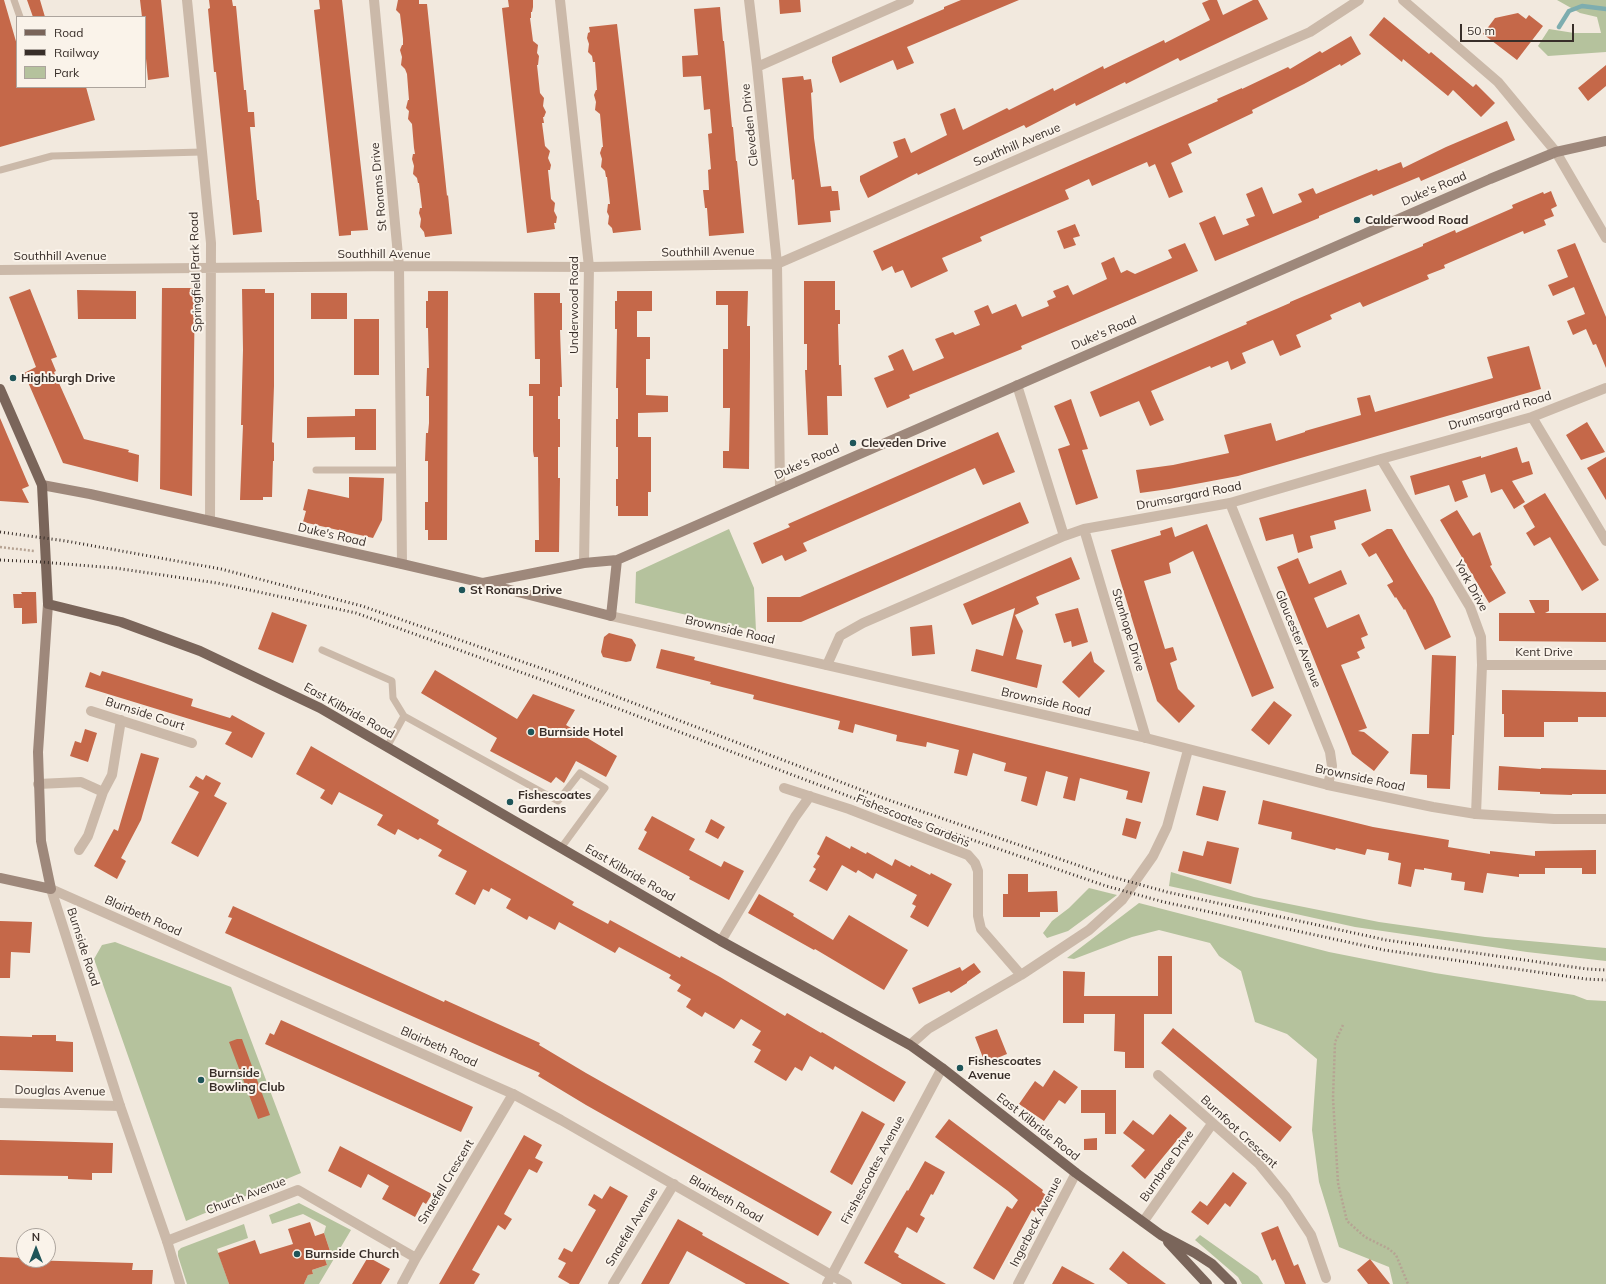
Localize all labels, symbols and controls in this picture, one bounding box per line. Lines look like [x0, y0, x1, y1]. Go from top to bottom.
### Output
legend [16, 16, 146, 88]
scale bar [1462, 16, 1576, 42]
text: 50 m [1467, 23, 1495, 38]
text: Road [54, 25, 83, 40]
text: Railway [54, 45, 99, 60]
text: Park [54, 65, 79, 80]
street label: Cleveden Drive [738, 83, 762, 167]
street label: Southhill Avenue [971, 120, 1063, 170]
street label: St Ronans Drive [368, 142, 390, 232]
street label: Duke's Road [1399, 169, 1469, 209]
street label: Springfield Park Road [187, 212, 205, 332]
place label: Calderwood Road [1365, 213, 1468, 227]
marker: Calderwood Road [1352, 215, 1362, 225]
street label: Southhill Avenue [661, 244, 755, 260]
street label: Southhill Avenue [337, 247, 431, 261]
street label: Southhill Avenue [13, 249, 107, 263]
street label: Underwood Road [567, 256, 581, 354]
street label: Duke's Road [1069, 313, 1139, 353]
place label: Highburgh Drive [21, 371, 115, 385]
marker: Highburgh Drive [8, 373, 18, 383]
street label: Drumsargard Road [1447, 389, 1553, 433]
place label: Cleveden Drive [861, 436, 946, 450]
marker: Cleveden Drive [848, 438, 858, 448]
street label: Duke's Road [772, 441, 842, 483]
street label: Drumsargard Road [1135, 479, 1243, 513]
street label: Duke's Road [296, 520, 368, 550]
street label: York Drive [1451, 558, 1491, 614]
place label: St Ronans Drive [470, 583, 562, 597]
marker: St Ronans Drive [457, 585, 467, 595]
street label: Stanhope Drive [1109, 587, 1147, 673]
street label: Gloucester Avenue [1272, 588, 1324, 690]
street label: Brownside Road [684, 613, 776, 647]
street label: Kent Drive [1515, 645, 1573, 659]
street label: East Kilbride Road [301, 680, 397, 742]
street label: Brownside Road [1000, 685, 1092, 719]
street label: Burnside Court [104, 694, 186, 734]
place label: Burnside Hotel [539, 725, 623, 739]
marker: Burnside Hotel [526, 727, 536, 737]
street label: Brownside Road [1314, 761, 1406, 795]
place label: Fishescoates Gardens [518, 788, 591, 816]
street label: Fishescoates Gardens [854, 792, 972, 850]
marker: Fishescoates Gardens [505, 797, 515, 807]
street label: East Kilbride Road [582, 841, 678, 905]
street label: Blairbeth Road [102, 893, 184, 939]
street label: Burnside Road [64, 906, 102, 988]
street label: Blairbeth Road [398, 1024, 480, 1070]
place label: Fishescoates Avenue [968, 1054, 1041, 1082]
marker: Fishescoates Avenue [955, 1063, 965, 1073]
place label: Burnside Bowling Club [209, 1066, 285, 1094]
marker: Burnside Bowling Club [196, 1075, 206, 1085]
street label: Douglas Avenue [14, 1083, 106, 1099]
street label: East Kilbride Road [994, 1090, 1082, 1164]
street label: Burnfoot Crescent [1198, 1093, 1280, 1171]
street label: Firshescoates Avenue [838, 1113, 908, 1227]
street label: Burnbrae Drive [1137, 1128, 1197, 1204]
street label: Snaefell Crescent [415, 1137, 477, 1227]
street label: Blairbeth Road [686, 1172, 766, 1226]
street label: Church Avenue [204, 1174, 288, 1218]
street label: Ingerbeck Avenue [1007, 1175, 1065, 1269]
street label: Snaefell Avenue [603, 1185, 661, 1269]
north arrow [16, 1228, 56, 1268]
text: N [32, 1230, 40, 1244]
place label: Burnside Church [305, 1247, 399, 1261]
marker: Burnside Church [292, 1249, 302, 1259]

